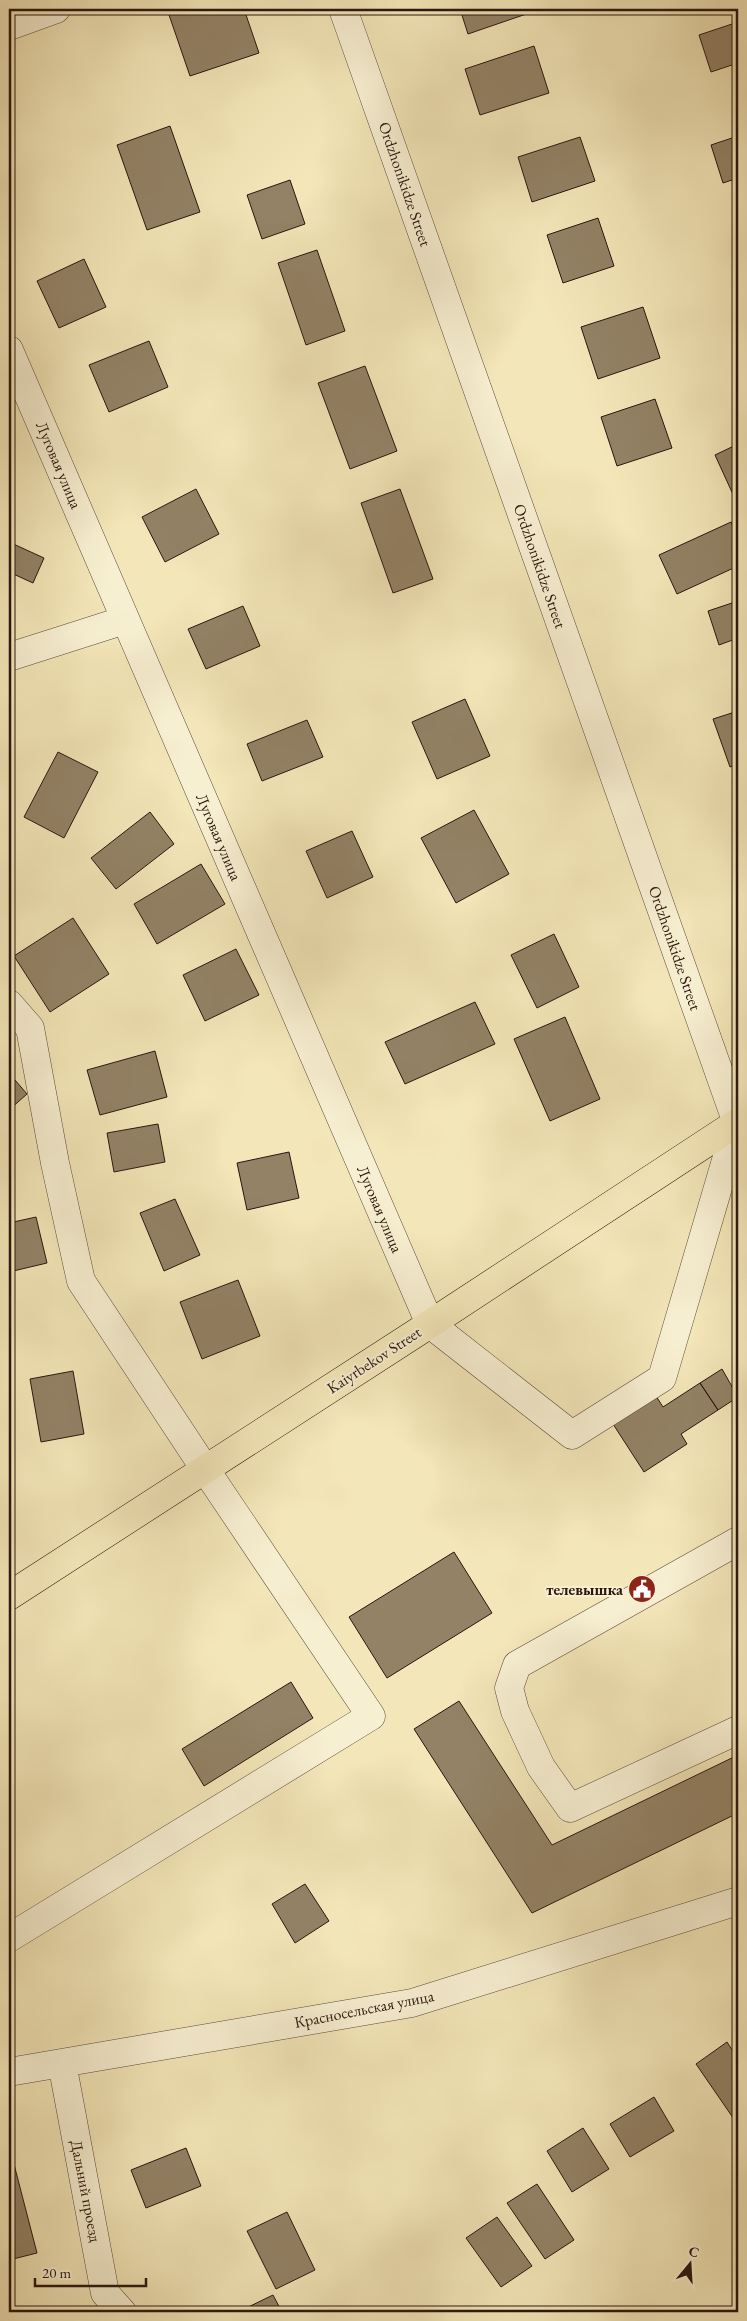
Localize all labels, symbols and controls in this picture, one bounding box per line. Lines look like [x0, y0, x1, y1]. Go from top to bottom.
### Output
street label: Ordzhonikidze Street [374, 119, 436, 249]
street label: Луговая улица [31, 418, 87, 512]
street label: Ordzhonikidze Street [509, 501, 571, 631]
street label: Луговая улица [191, 790, 247, 884]
street label: Ordzhonikidze Street [644, 883, 706, 1013]
street label: Луговая улица [352, 1162, 408, 1256]
street label: Kaiyrbekov Street [323, 1322, 425, 1398]
public building icon: телевышка [627, 1574, 657, 1604]
place label: телевышка [546, 1579, 624, 1600]
street label: Красносельская улица [292, 1985, 436, 2033]
street label: Дальний проезд [66, 2138, 106, 2245]
north arrow [664, 2238, 714, 2288]
text: С [687, 2242, 702, 2262]
scale bar [35, 2256, 146, 2288]
text: 20 m [42, 2263, 71, 2282]

